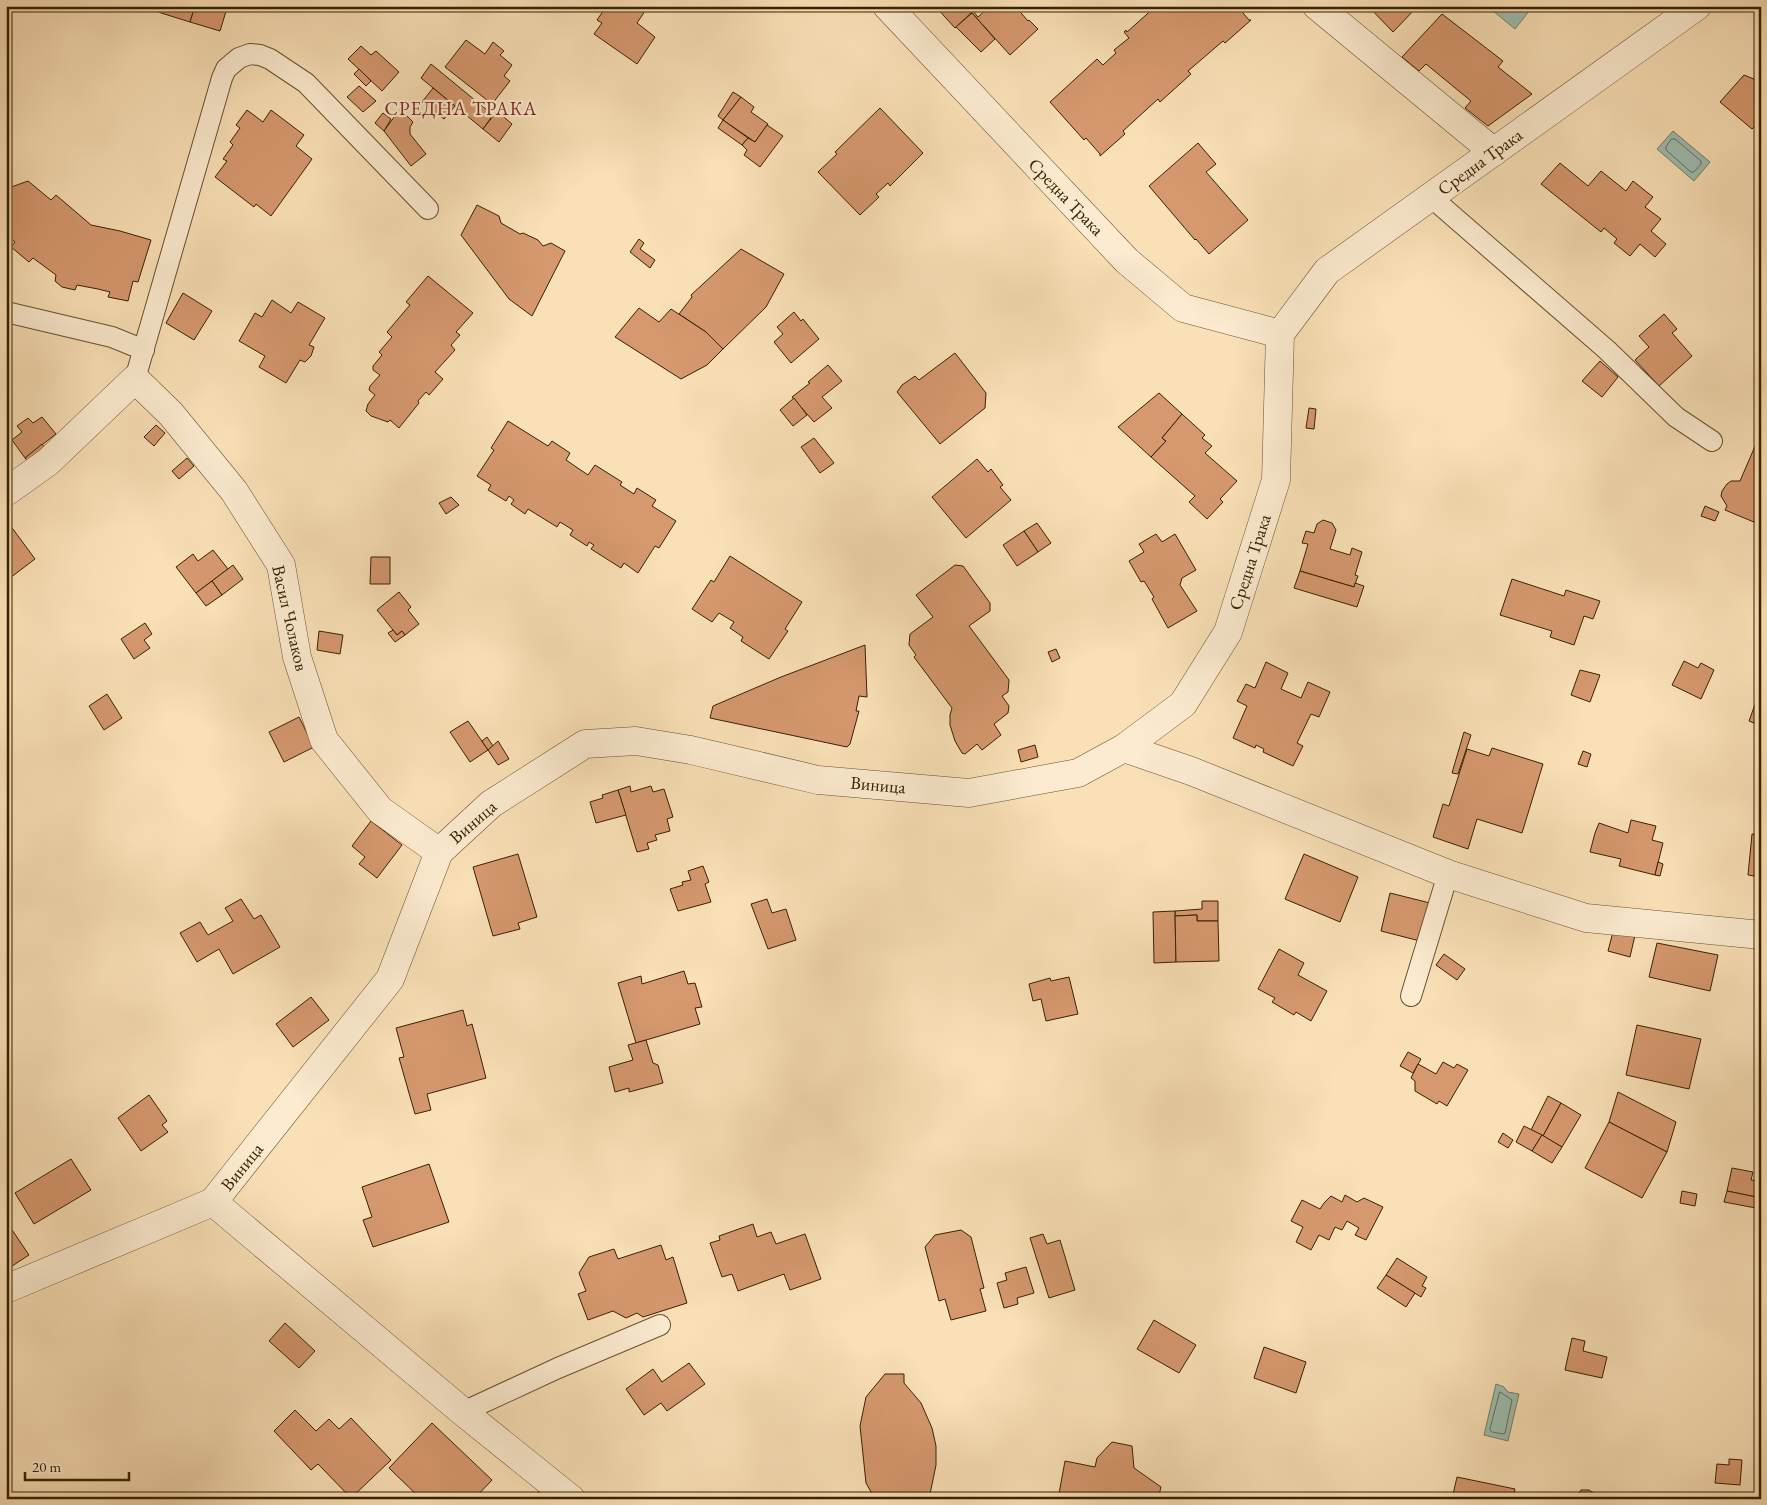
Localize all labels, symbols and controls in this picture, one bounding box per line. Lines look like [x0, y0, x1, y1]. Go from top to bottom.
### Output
district label: СРЕДНА ТРАКА [385, 96, 537, 121]
street label: Средна Трака [1433, 123, 1527, 200]
street label: Средна Трака [1024, 153, 1110, 241]
street label: Средна Трака [1223, 510, 1276, 613]
street label: Васил Чолаков [267, 563, 314, 673]
street label: Виница [849, 771, 907, 798]
street label: Виница [444, 794, 502, 848]
street label: Виница [215, 1137, 268, 1195]
scale bar [25, 1450, 129, 1482]
text: 20 m [32, 1457, 61, 1476]

